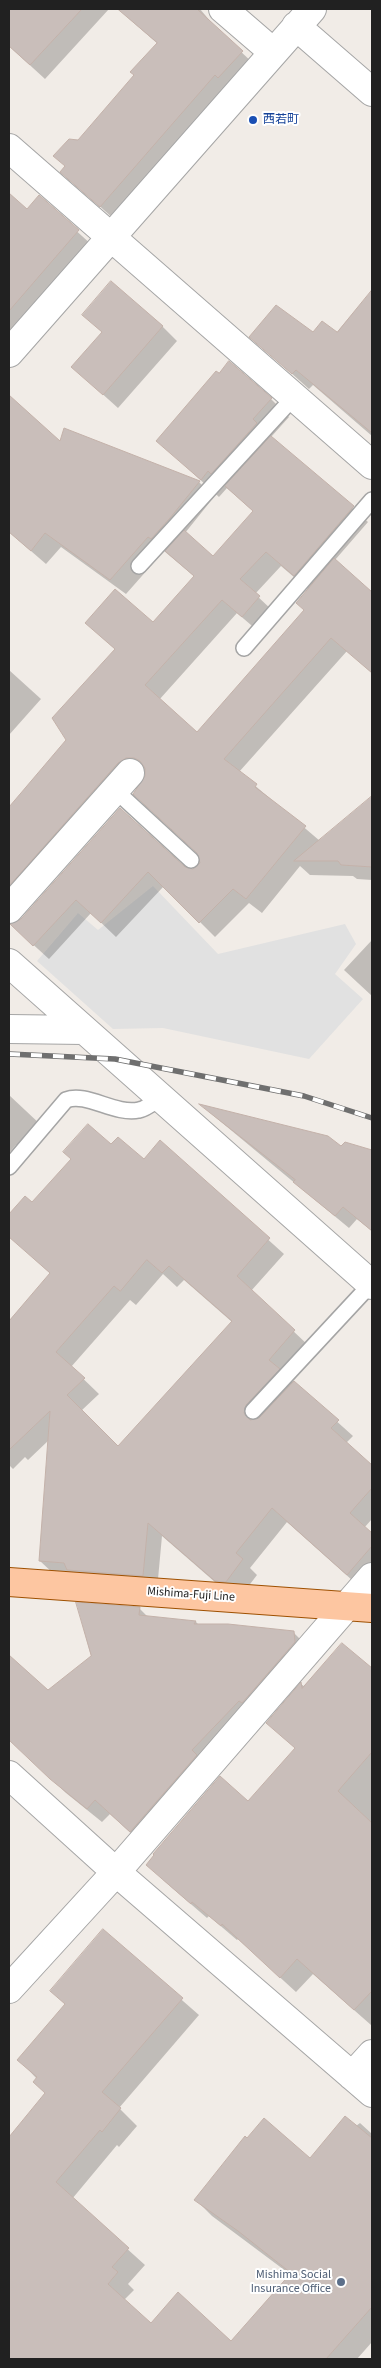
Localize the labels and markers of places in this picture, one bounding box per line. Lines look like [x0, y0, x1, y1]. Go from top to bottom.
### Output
place label: 西若町 [263, 113, 299, 127]
marker: 西若町 [247, 114, 259, 126]
place label: Mishima Social Insurance Office [251, 2268, 331, 2296]
marker: Mishima Social Insurance Office [335, 2276, 347, 2288]

